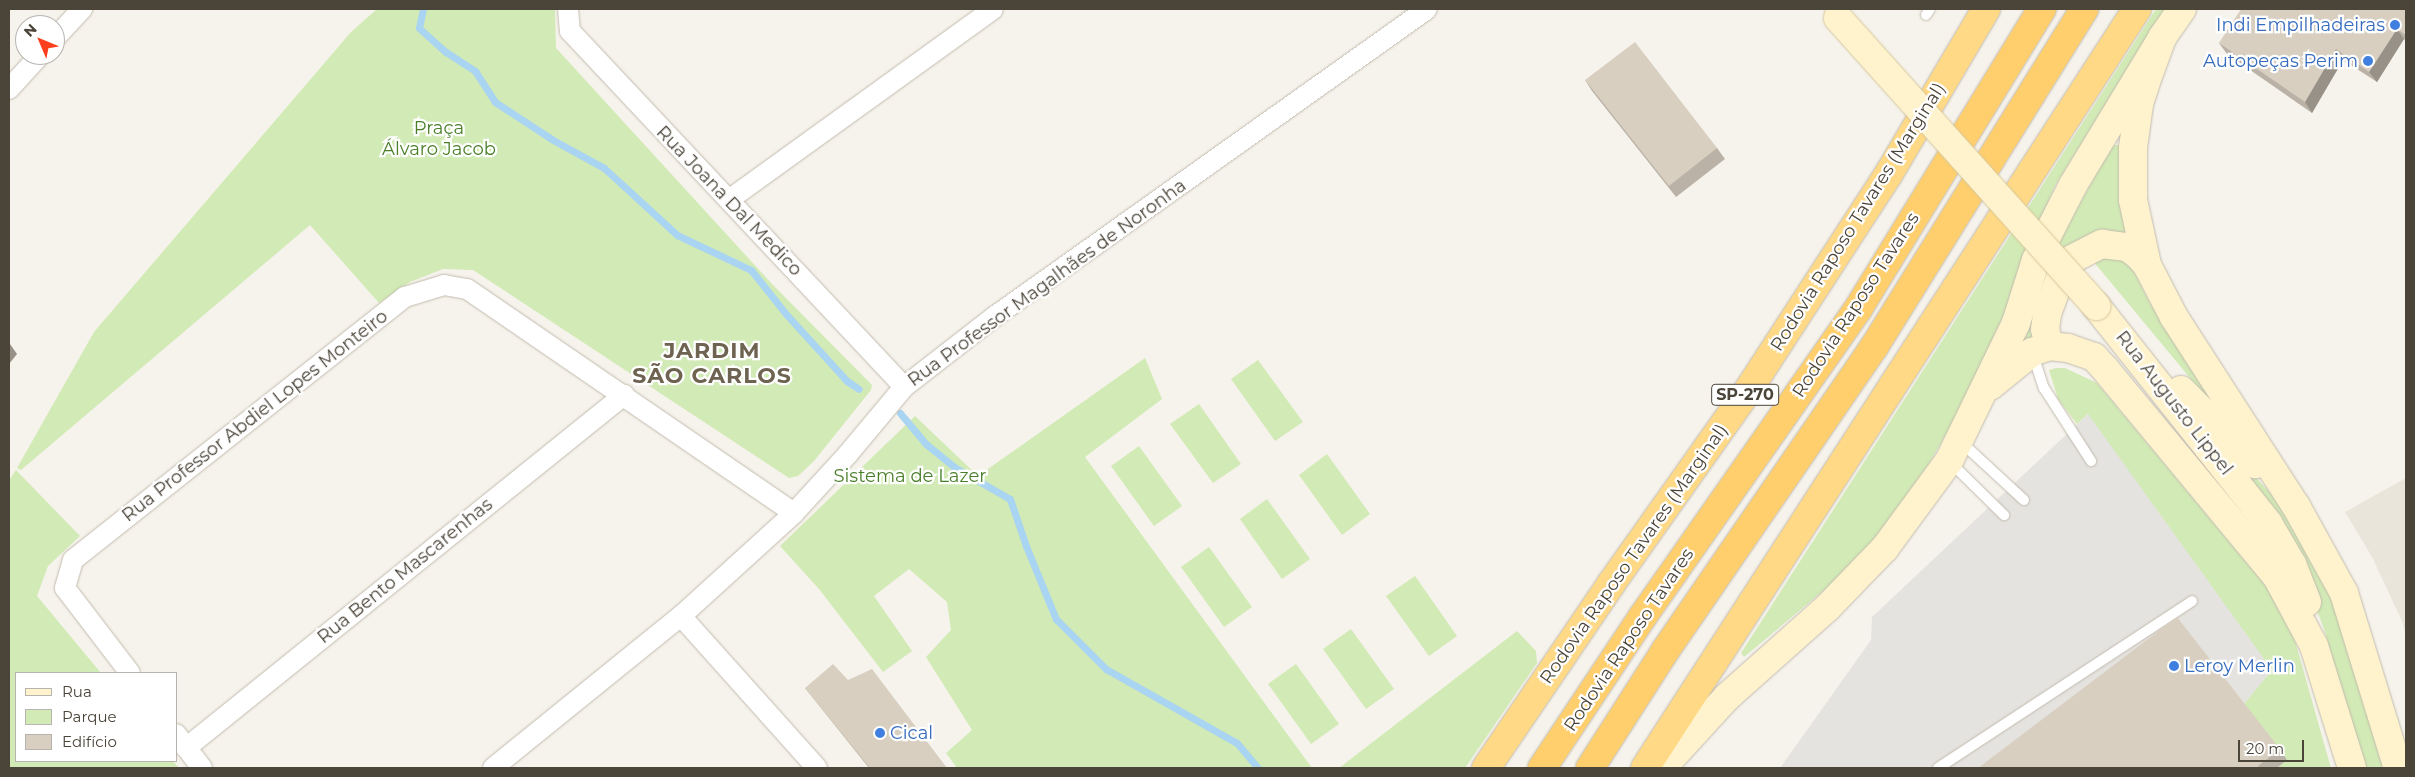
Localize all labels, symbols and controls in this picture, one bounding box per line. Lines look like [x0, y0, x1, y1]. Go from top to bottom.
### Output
place label: Indi Empilhadeiras [2216, 14, 2385, 36]
north arrow [15, 15, 65, 65]
marker: Indi Empilhadeiras [2389, 19, 2401, 31]
text: N [20, 20, 40, 40]
place label: Autopeças Perim [2203, 50, 2358, 72]
marker: Autopeças Perim [2362, 55, 2374, 67]
street label: Rodovia Raposo Tavares (Marginal) [1766, 79, 1950, 355]
park label: Praça Álvaro Jacob [382, 118, 496, 160]
street label: Rua Joana Dal Medico [652, 121, 806, 281]
street label: Rua Professor Magalhães de Noronha [904, 175, 1190, 391]
street label: Rodovia Raposo Tavares [1788, 208, 1924, 402]
street label: Rua Professor Abdiel Lopes Monteiro [118, 305, 392, 527]
street label: Rua Augusto Lippel [2111, 327, 2237, 479]
district label: JARDIM SÃO CARLOS [631, 337, 793, 388]
road number: SP-270 [1710, 382, 1780, 408]
street label: Rodovia Raposo Tavares (Marginal) [1536, 420, 1732, 688]
park label: Sistema de Lazer [833, 465, 987, 487]
street label: Rua Bento Mascarenhas [313, 494, 497, 648]
street label: Rodovia Raposo Tavares [1560, 544, 1698, 736]
place label: Leroy Merlin [2184, 655, 2295, 677]
marker: Leroy Merlin [2168, 660, 2180, 672]
legend [15, 672, 178, 762]
text: Rua [62, 682, 92, 701]
text: Parque [62, 707, 117, 726]
place label: Cical [890, 722, 933, 744]
marker: Cical [874, 727, 886, 739]
scale bar [2240, 730, 2306, 762]
text: Edifício [62, 732, 117, 751]
text: 20 m [2246, 739, 2284, 758]

